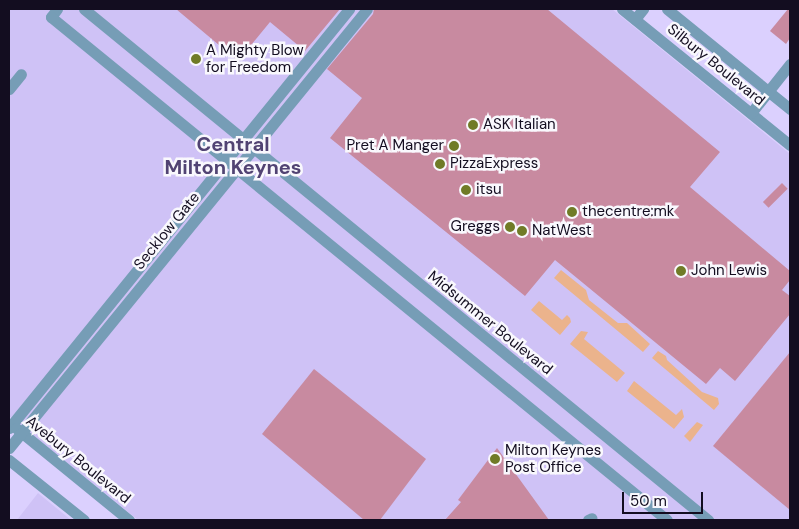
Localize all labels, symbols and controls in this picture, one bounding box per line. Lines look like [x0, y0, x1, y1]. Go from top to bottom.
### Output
street label: Silbury Boulevard [664, 20, 768, 110]
place label: A Mighty Blow for Freedom [206, 41, 304, 76]
marker: A Mighty Blow for Freedom [190, 53, 202, 65]
place label: ASK Italian [483, 116, 556, 134]
marker: ASK Italian [467, 119, 479, 131]
district label: Central Milton Keynes [164, 132, 302, 179]
place label: Pret A Manger [346, 137, 444, 155]
marker: Pret A Manger [448, 140, 460, 152]
place label: PizzaExpress [450, 155, 538, 173]
marker: PizzaExpress [434, 158, 446, 170]
place label: itsu [476, 181, 502, 199]
marker: itsu [460, 184, 472, 196]
street label: Secklow Gate [130, 189, 204, 273]
place label: thecentre:mk [582, 203, 674, 221]
marker: thecentre:mk [566, 206, 578, 218]
place label: Greggs [451, 218, 500, 236]
marker: Greggs [504, 221, 516, 233]
place label: NatWest [532, 222, 592, 240]
marker: NatWest [516, 225, 528, 237]
place label: John Lewis [691, 262, 767, 280]
marker: John Lewis [675, 265, 687, 277]
street label: Midsummer Boulevard [424, 267, 556, 379]
street label: Avebury Boulevard [22, 412, 134, 508]
place label: Milton Keynes Post Office [505, 441, 601, 476]
marker: Milton Keynes Post Office [489, 453, 501, 465]
scale bar [624, 482, 705, 514]
text: 50 m [630, 491, 667, 511]

